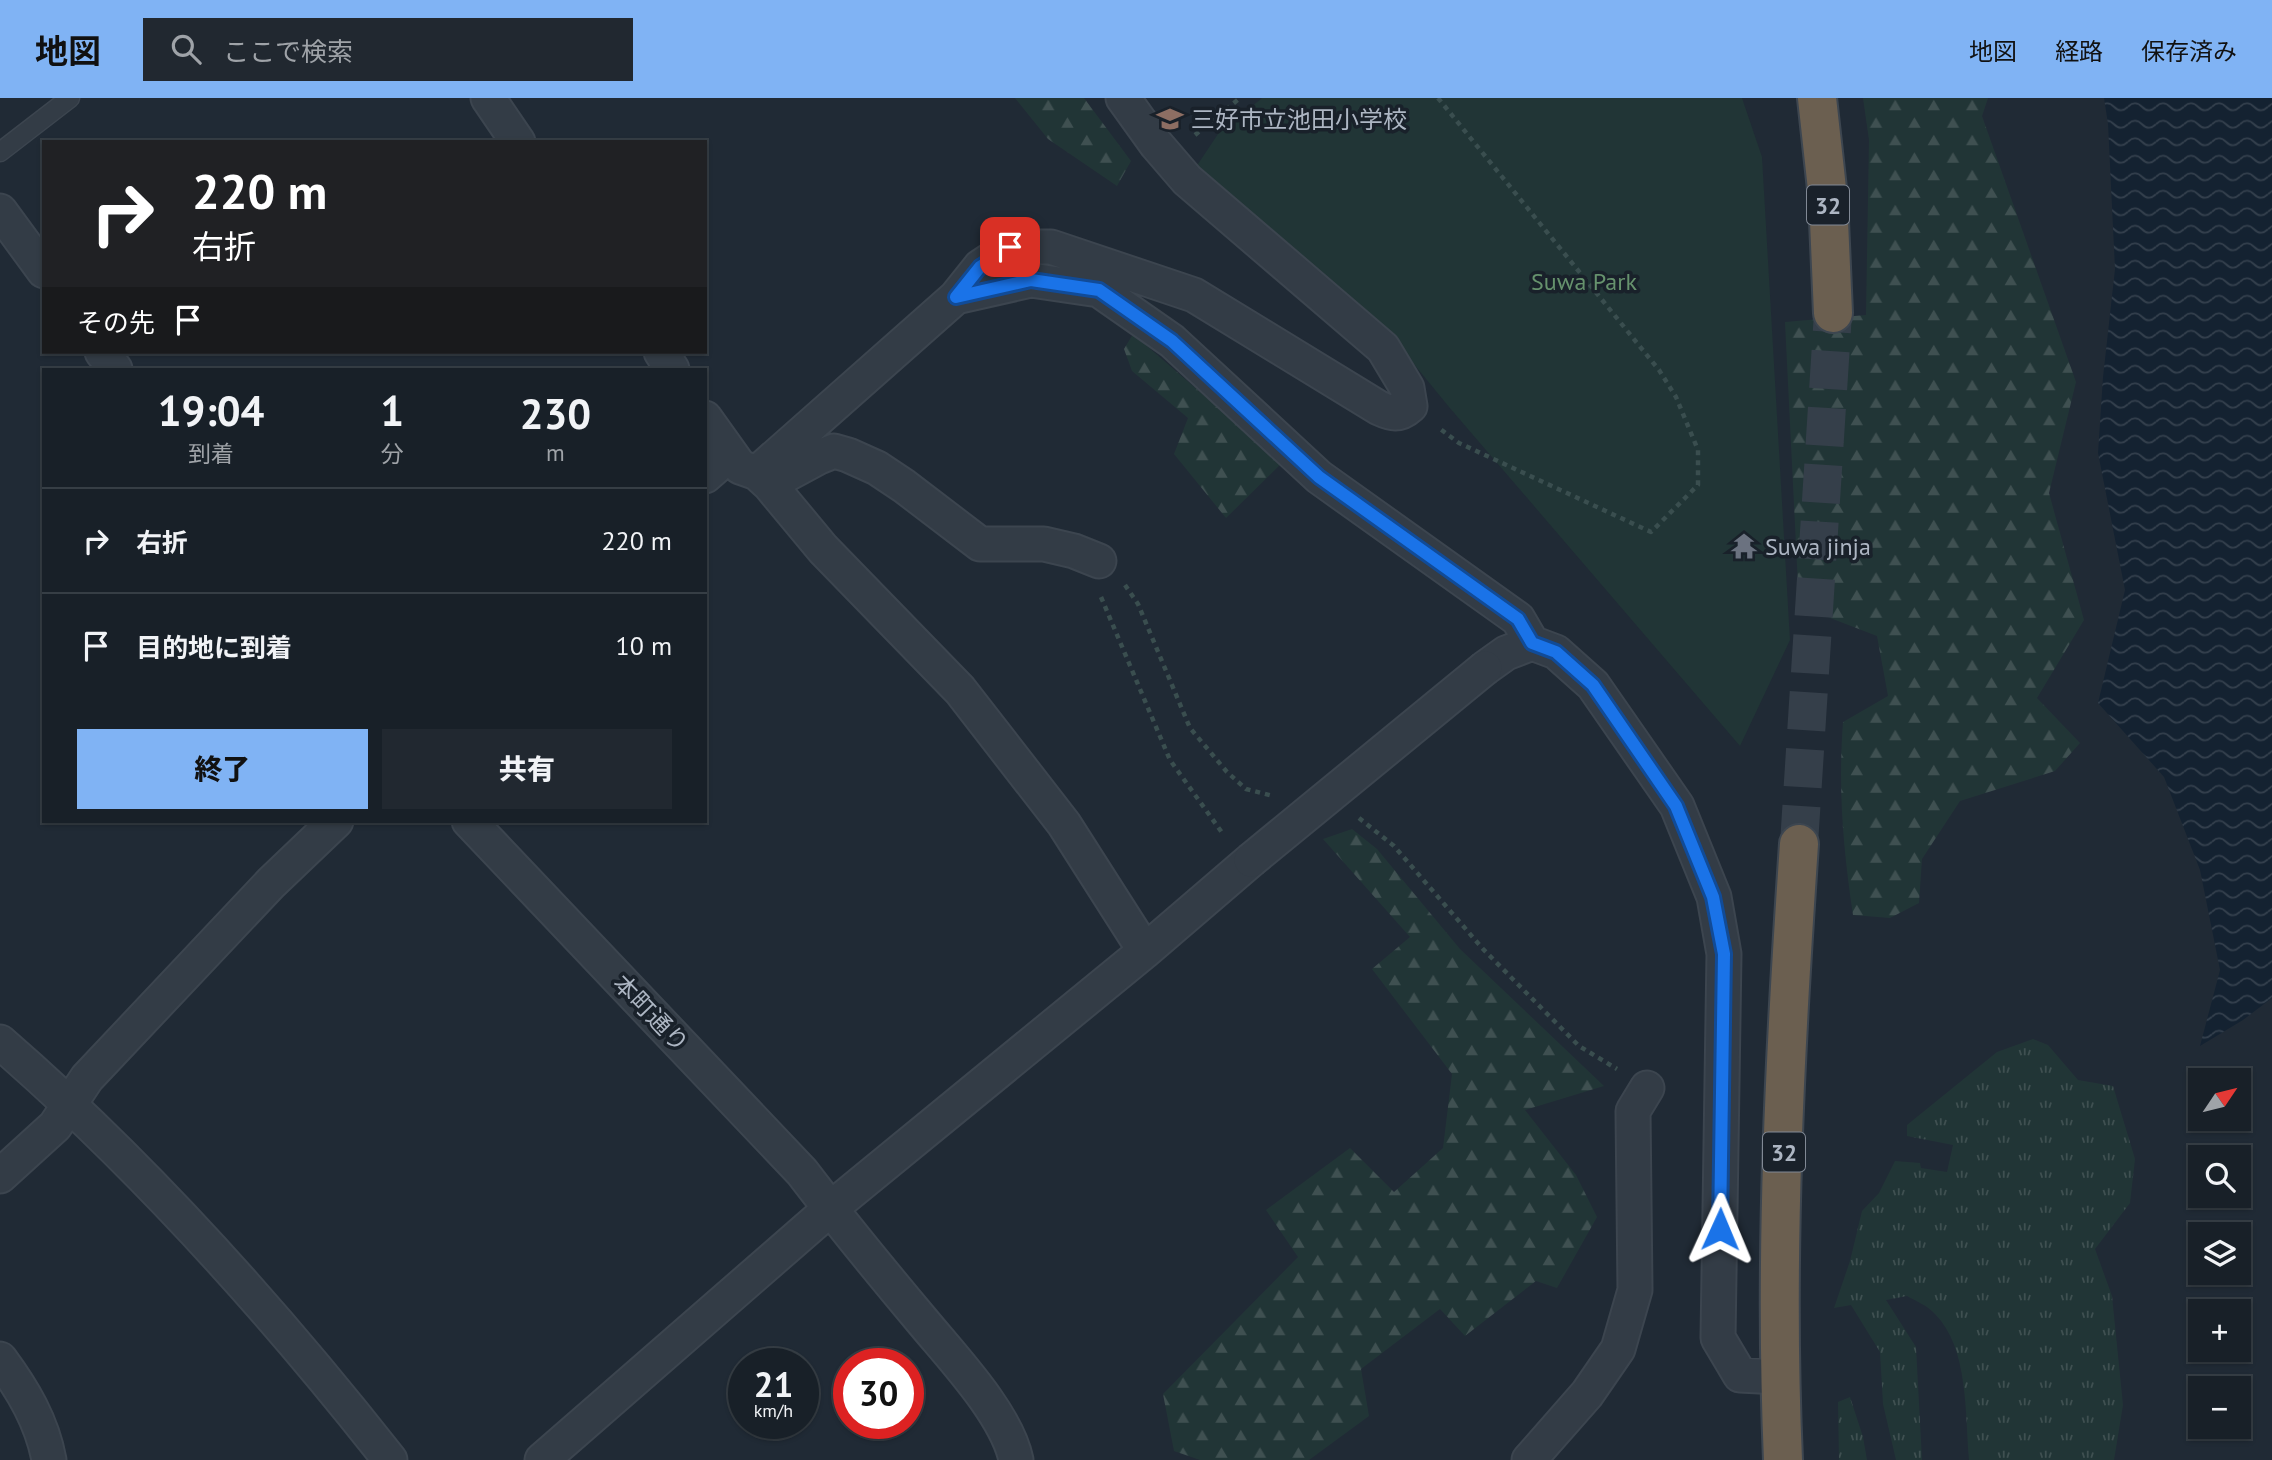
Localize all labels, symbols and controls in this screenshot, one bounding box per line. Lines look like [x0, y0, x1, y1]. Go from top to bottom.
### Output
search box [143, 18, 633, 81]
text: 地図 [35, 29, 101, 72]
icon: search [167, 30, 205, 68]
text: ここで検索 [223, 35, 353, 68]
text: 地図 [1969, 36, 2017, 67]
text: 経路 [2055, 36, 2103, 67]
text: 保存済み [2141, 36, 2237, 67]
school or university icon: 三好市立池田小学校 [1155, 104, 1185, 134]
place label: 三好市立池田小学校 [1191, 104, 1407, 135]
text: 220 m [192, 159, 327, 223]
icon: right [77, 168, 168, 259]
road number: 32 [1807, 186, 1849, 225]
pin [980, 217, 1040, 277]
text: 右折 [192, 225, 256, 267]
icon: arrive [991, 228, 1029, 266]
park label: Suwa Park [1531, 266, 1637, 297]
icon: arrive [169, 301, 207, 339]
text: その先 [77, 306, 155, 339]
text: 19:04 [158, 383, 264, 438]
text: 1 [380, 383, 404, 438]
text: 230 [520, 386, 591, 441]
text: m [546, 438, 565, 467]
text: 到着 [188, 439, 234, 468]
text: 分 [381, 439, 404, 468]
icon: right [77, 522, 115, 560]
text: 220 m [601, 524, 672, 557]
text: 右折 [136, 526, 188, 559]
temple icon: Suwa jinja [1729, 531, 1759, 561]
place label: Suwa jinja [1765, 531, 1871, 562]
icon: arrive [77, 627, 115, 665]
text: 10 m [616, 629, 672, 662]
text: 目的地に到着 [136, 631, 292, 664]
button: 終了 [77, 729, 368, 809]
button: 共有 [382, 729, 672, 809]
street label: 本町通り [607, 968, 695, 1058]
north arrow [2188, 1068, 2250, 1130]
map controls [2188, 1068, 2251, 1439]
road number: 32 [1763, 1133, 1805, 1172]
button: search [2188, 1145, 2251, 1208]
position arrow [1683, 1192, 1757, 1266]
button: layers [2188, 1222, 2251, 1285]
button: + [2188, 1299, 2251, 1362]
speed limit sign: 30 [833, 1348, 924, 1439]
text: 21 [754, 1361, 793, 1407]
button: − [2188, 1376, 2251, 1439]
text: km/h [754, 1399, 793, 1422]

